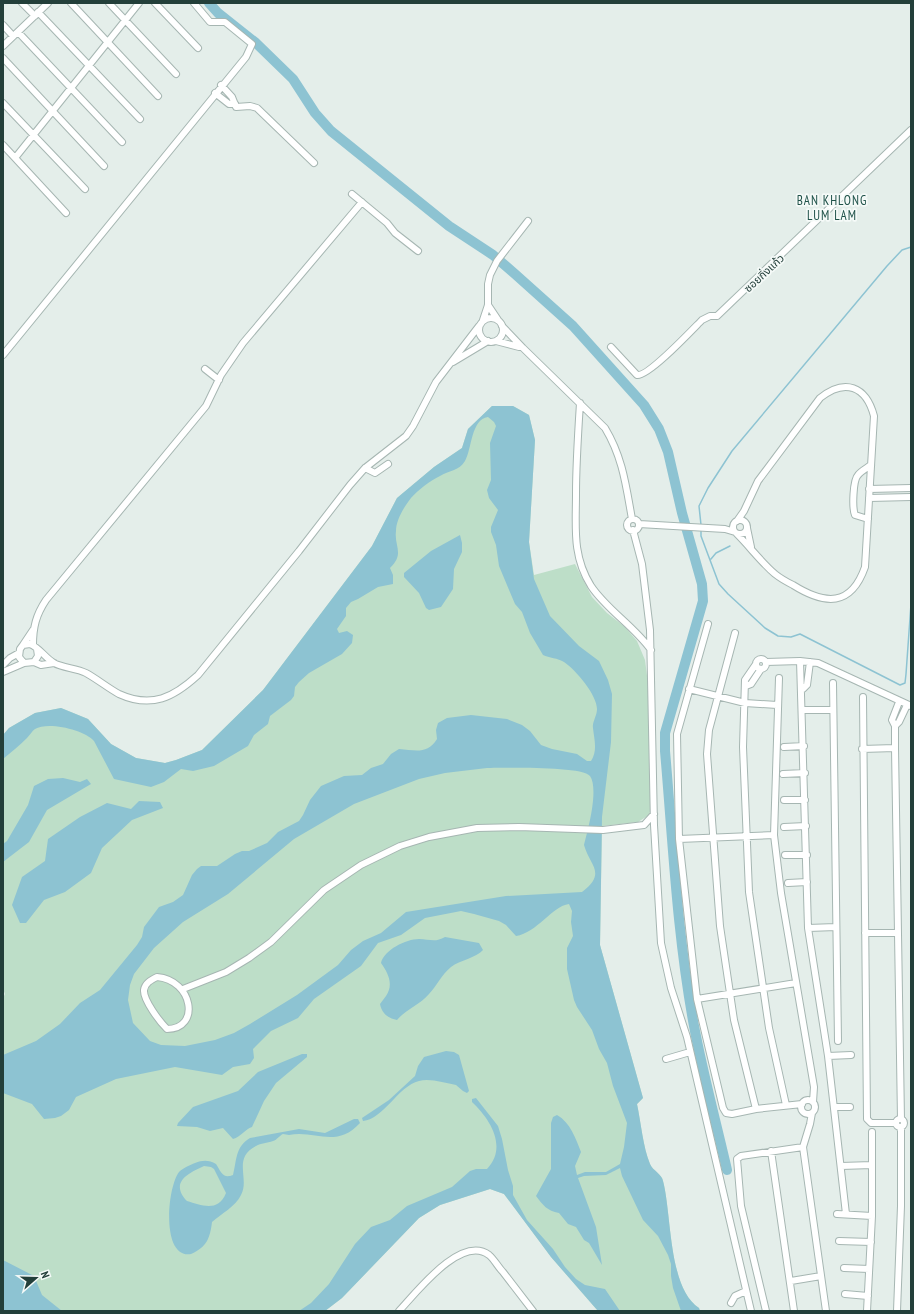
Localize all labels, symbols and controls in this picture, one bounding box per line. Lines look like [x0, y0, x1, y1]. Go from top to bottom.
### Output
district label: BAN KHLONG LUM LAM [797, 192, 867, 224]
street label: ซอยกิ่งแก้ว [741, 251, 787, 295]
north arrow [16, 1258, 56, 1298]
text: N [38, 1269, 53, 1280]

